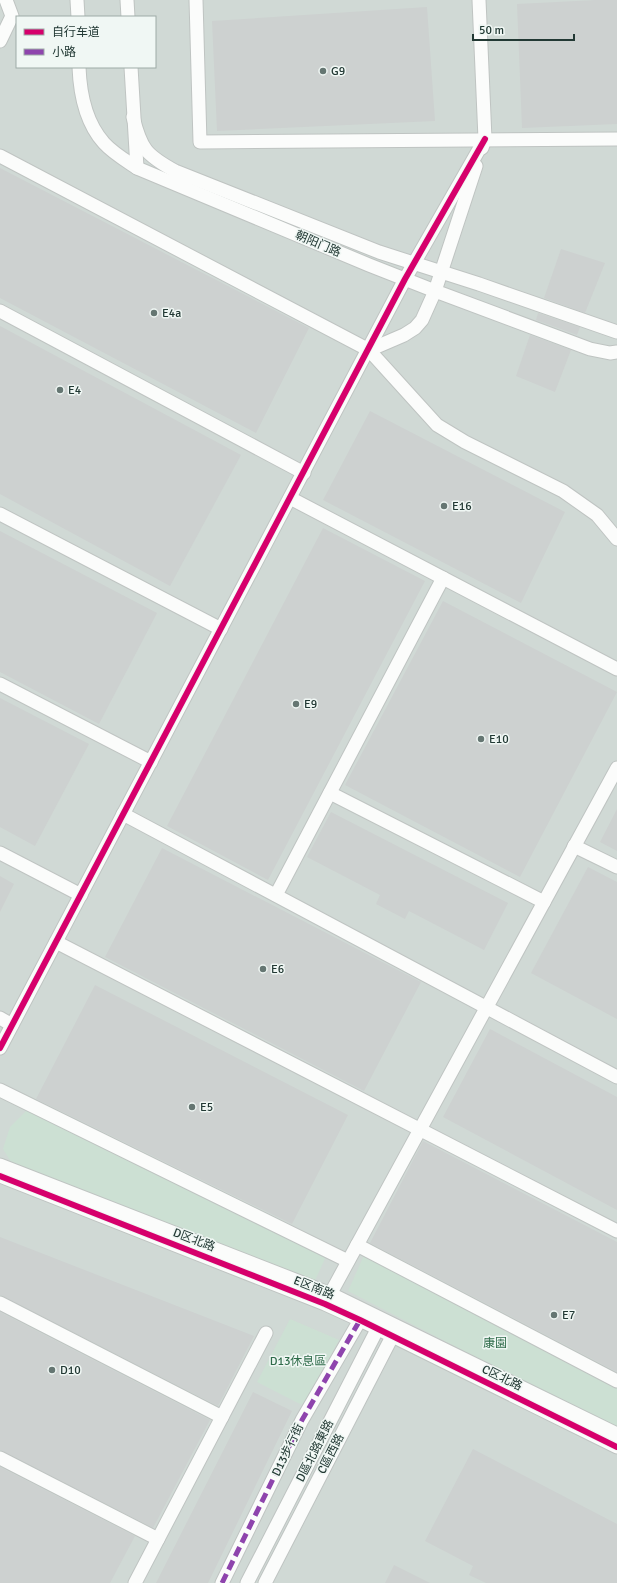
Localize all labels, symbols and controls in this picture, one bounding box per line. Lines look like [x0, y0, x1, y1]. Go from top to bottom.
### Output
legend [16, 16, 156, 68]
scale bar [473, 16, 574, 42]
text: 50 m [479, 23, 504, 38]
text: 自行车道 [52, 25, 100, 40]
text: 小路 [52, 45, 76, 60]
place label: G9 [331, 64, 345, 79]
marker: G9 [318, 66, 328, 76]
street label: 朝阳门路 [293, 228, 343, 260]
place label: E4a [162, 306, 181, 321]
marker: E4a [149, 308, 159, 318]
place label: E4 [68, 383, 82, 398]
marker: E4 [55, 385, 65, 395]
place label: E16 [452, 499, 472, 514]
marker: E16 [439, 501, 449, 511]
place label: E9 [304, 697, 317, 712]
marker: E9 [291, 699, 301, 709]
place label: E10 [489, 732, 509, 747]
marker: E10 [476, 734, 486, 744]
place label: E6 [271, 962, 284, 977]
marker: E6 [258, 964, 268, 974]
place label: E5 [200, 1100, 213, 1115]
marker: E5 [187, 1102, 197, 1112]
street label: D区北路 [171, 1225, 217, 1255]
street label: E区南路 [291, 1273, 337, 1303]
place label: E7 [562, 1308, 575, 1323]
marker: E7 [549, 1310, 559, 1320]
park label: 康園 [483, 1336, 507, 1351]
park label: D13休息區 [270, 1354, 326, 1369]
street label: C区北路 [479, 1362, 525, 1394]
place label: D10 [60, 1363, 81, 1378]
marker: D10 [47, 1365, 57, 1375]
street label: D區北路東路 [293, 1417, 337, 1485]
street label: D13步行街 [269, 1421, 307, 1479]
street label: C區西路 [314, 1431, 348, 1477]

